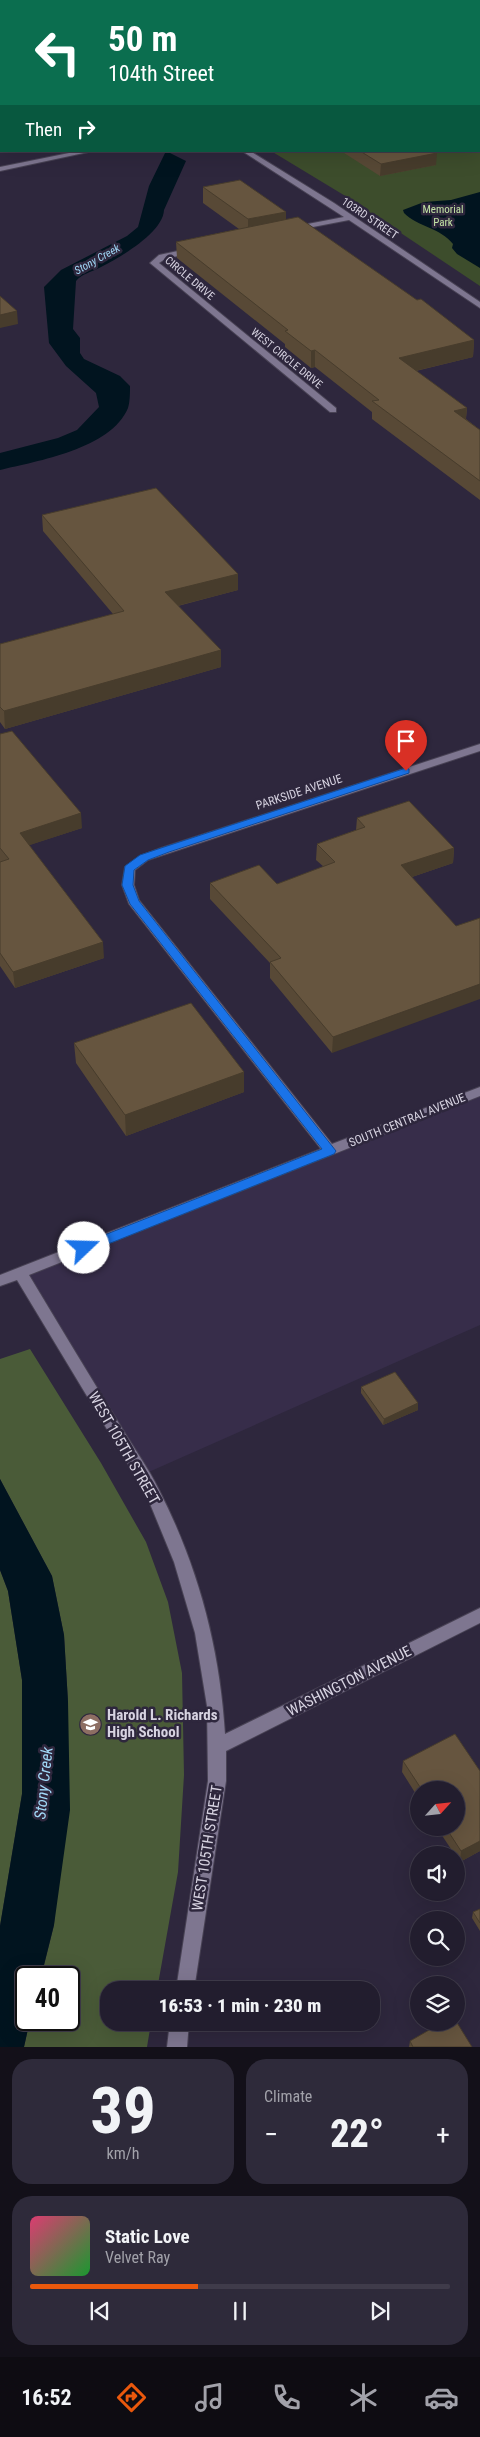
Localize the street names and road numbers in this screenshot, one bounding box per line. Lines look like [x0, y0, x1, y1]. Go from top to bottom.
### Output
street label: 103RD STREET [339, 195, 401, 242]
street label: CIRCLE DRIVE [162, 254, 218, 303]
street label: WEST CIRCLE DRIVE [248, 326, 326, 392]
street label: PARKSIDE AVENUE [254, 771, 344, 813]
street label: SOUTH CENTRAL AVENUE [347, 1090, 467, 1150]
street label: WEST 105TH STREET [85, 1389, 164, 1508]
street label: WASHINGTON AVENUE [284, 1642, 414, 1720]
street label: WEST 105TH STREET [188, 1784, 226, 1912]

